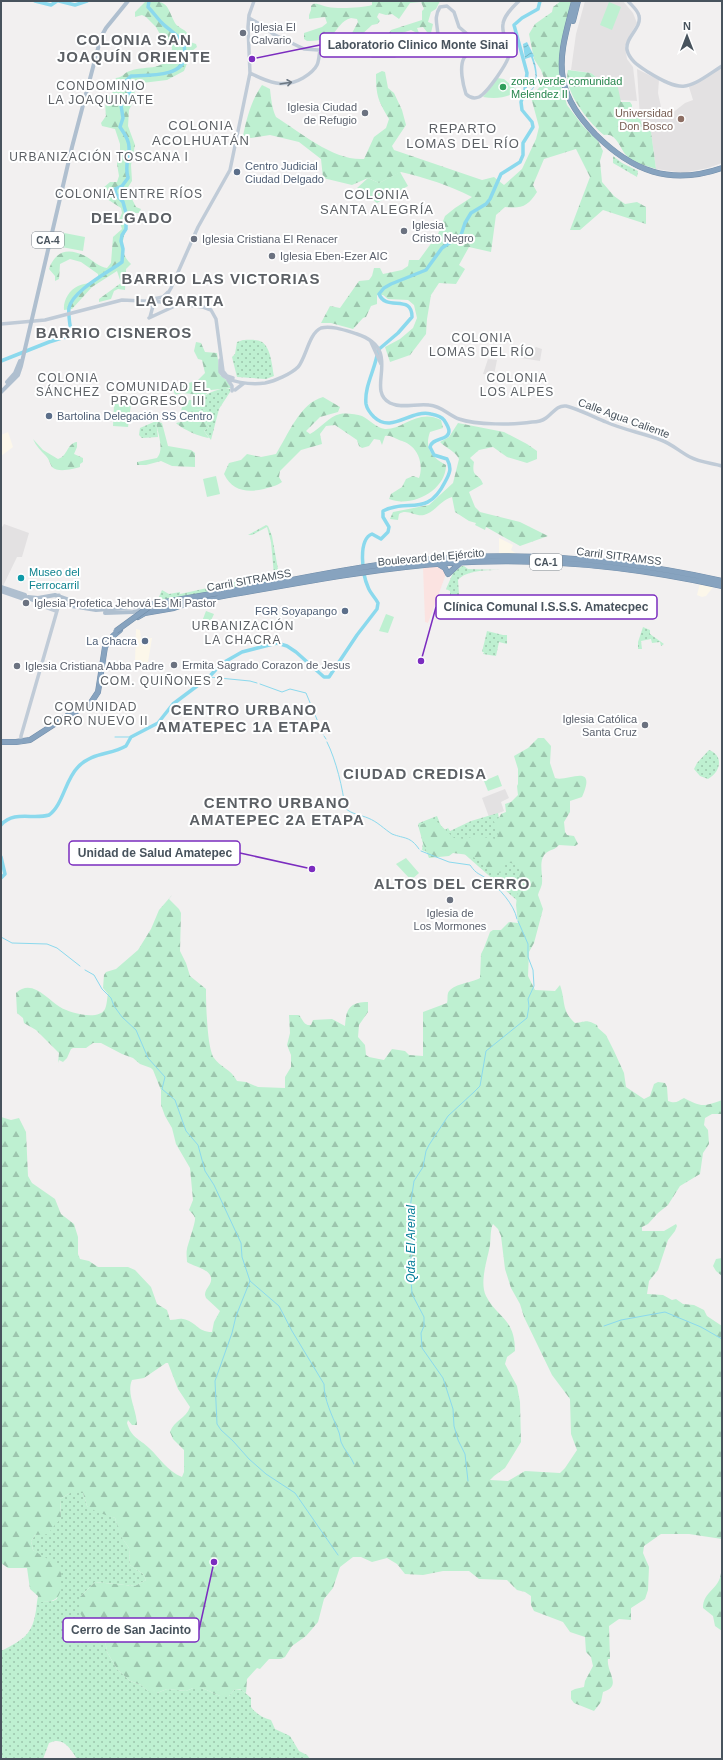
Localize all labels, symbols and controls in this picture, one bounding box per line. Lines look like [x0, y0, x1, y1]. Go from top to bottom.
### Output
north arrow [667, 16, 707, 56]
text: N [683, 20, 691, 32]
place label: Iglesia El Calvario [251, 21, 296, 46]
marker: Iglesia El Calvario [238, 28, 248, 38]
district label: COLONIA SAN JOAQUÍN ORIENTE [57, 31, 211, 65]
callout: Laboratorio Clinico Monte Sinai [320, 33, 517, 57]
text: Laboratorio Clinico Monte Sinai [328, 38, 508, 52]
place label: zona verde comunidad Melendez II [511, 75, 622, 100]
district label: CONDOMINIO LA JOAQUINATE [48, 79, 154, 107]
one-way arrow [279, 79, 292, 87]
marker: zona verde comunidad Melendez II [498, 82, 508, 92]
place label: Iglesia Ciudad de Refugio [287, 101, 357, 126]
place label: Universidad Don Bosco [615, 107, 673, 132]
marker: Iglesia Ciudad de Refugio [360, 108, 370, 118]
marker: Universidad Don Bosco [676, 114, 686, 124]
district label: COLONIA ACOLHUATÁN [152, 118, 250, 148]
district label: REPARTO LOMAS DEL RÍO [406, 121, 520, 151]
district label: URBANIZACIÓN TOSCANA I [9, 149, 189, 164]
place label: Centro Judicial Ciudad Delgado [245, 160, 324, 185]
marker: Centro Judicial Ciudad Delgado [232, 167, 242, 177]
district label: COLONIA ENTRE RÍOS [55, 186, 203, 201]
district label: COLONIA SANTA ALEGRÍA [320, 187, 434, 217]
district label: DELGADO [91, 209, 173, 226]
place label: Iglesia Cristo Negro [412, 219, 474, 244]
marker: Iglesia Cristo Negro [399, 226, 409, 236]
road number: CA-4 [32, 232, 64, 248]
place label: Iglesia Cristiana El Renacer [202, 233, 338, 245]
marker: Iglesia Cristiana El Renacer [189, 234, 199, 244]
place label: Iglesia Eben-Ezer AIC [280, 250, 388, 262]
marker: Iglesia Eben-Ezer AIC [267, 251, 277, 261]
district label: BARRIO LAS VICTORIAS [122, 270, 320, 287]
district label: LA GARITA [136, 292, 225, 309]
district label: BARRIO CISNEROS [36, 324, 192, 341]
district label: COLONIA LOMAS DEL RÍO [429, 331, 535, 359]
district label: COLONIA SÁNCHEZ [36, 371, 100, 399]
district label: COLONIA LOS ALPES [480, 371, 554, 399]
district label: COMUNIDAD EL PROGRESO III [106, 380, 210, 408]
street label: Calle Agua Caliente [577, 396, 671, 440]
place label: Bartolina Delegación SS Centro [57, 410, 212, 422]
marker: Bartolina Delegación SS Centro [44, 411, 54, 421]
street label: Carril SITRAMSS [576, 545, 662, 567]
street label: Boulevard del Ejército [377, 546, 485, 568]
road number: CA-1 [530, 554, 562, 570]
place label: Museo del Ferrocarril [29, 566, 80, 591]
street label: Carril SITRAMSS [206, 567, 292, 593]
marker: Museo del Ferrocarril [16, 573, 26, 583]
callout: Clínica Comunal I.S.S.S. Amatecpec [436, 595, 657, 619]
place label: Iglesia Profetica Jehová Es Mi Pastor [34, 597, 217, 609]
marker: Iglesia Profetica Jehová Es Mi Pastor [21, 598, 31, 608]
text: Clínica Comunal I.S.S.S. Amatecpec [444, 600, 649, 614]
place label: FGR Soyapango [255, 605, 337, 617]
marker: FGR Soyapango [340, 606, 350, 616]
district label: URBANIZACIÓN LA CHACRA [192, 618, 294, 647]
place label: La Chacra [86, 635, 138, 647]
marker: La Chacra [140, 636, 150, 646]
place label: Ermita Sagrado Corazon de Jesus [182, 659, 351, 671]
place label: Iglesia Cristiana Abba Padre [25, 660, 164, 672]
marker: Ermita Sagrado Corazon de Jesus [169, 660, 179, 670]
marker: Iglesia Cristiana Abba Padre [12, 661, 22, 671]
district label: COM. QUIÑONES 2 [100, 674, 224, 688]
district label: COMUNIDAD CORO NUEVO II [43, 700, 149, 728]
district label: CENTRO URBANO AMATEPEC 1A ETAPA [156, 701, 332, 735]
place label: Iglesia Católica Santa Cruz [562, 713, 638, 738]
marker: Iglesia Católica Santa Cruz [640, 720, 650, 730]
district label: CIUDAD CREDISA [343, 765, 487, 782]
district label: CENTRO URBANO AMATEPEC 2A ETAPA [189, 794, 365, 828]
callout: Unidad de Salud Amatepec [69, 841, 240, 865]
text: Unidad de Salud Amatepec [78, 846, 232, 860]
district label: ALTOS DEL CERRO [374, 875, 530, 892]
marker: Iglesia de Los Mormones [445, 895, 455, 905]
place label: Iglesia de Los Mormones [414, 907, 487, 932]
water label: Qda. El Arenal [404, 1205, 418, 1283]
callout: Cerro de San Jacinto [63, 1618, 199, 1642]
text: Cerro de San Jacinto [71, 1623, 191, 1637]

